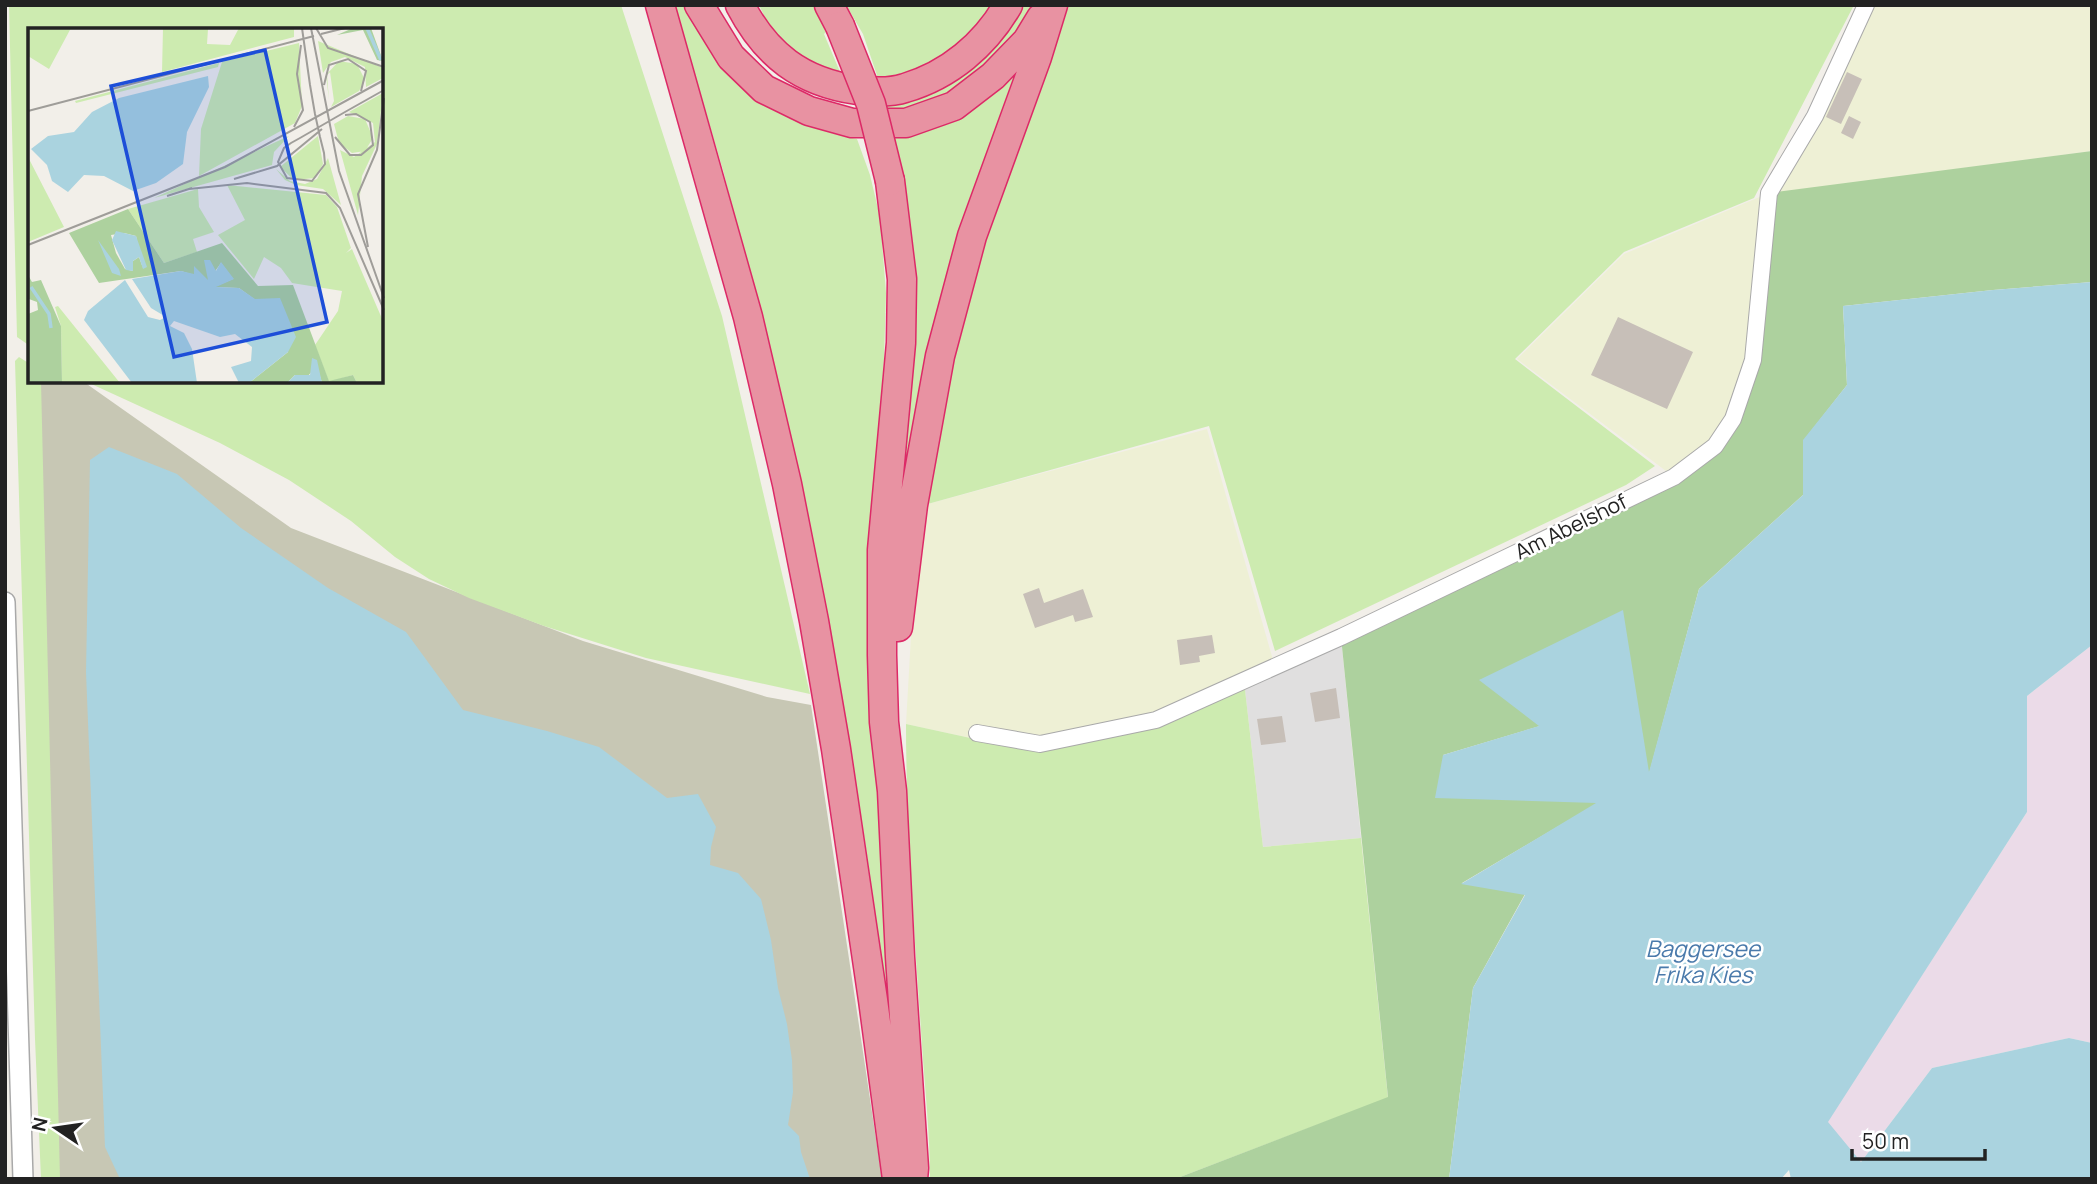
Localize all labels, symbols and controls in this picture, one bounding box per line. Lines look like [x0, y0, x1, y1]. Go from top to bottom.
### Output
inset map [28, 28, 383, 383]
street label: Am Abelshof [1510, 487, 1632, 565]
water label: Baggersee Frika Kies [1646, 932, 1762, 990]
north arrow [21, 1093, 91, 1163]
text: N [25, 1115, 54, 1134]
scale bar [1852, 1118, 1985, 1162]
text: 50 m [1862, 1127, 1909, 1155]

